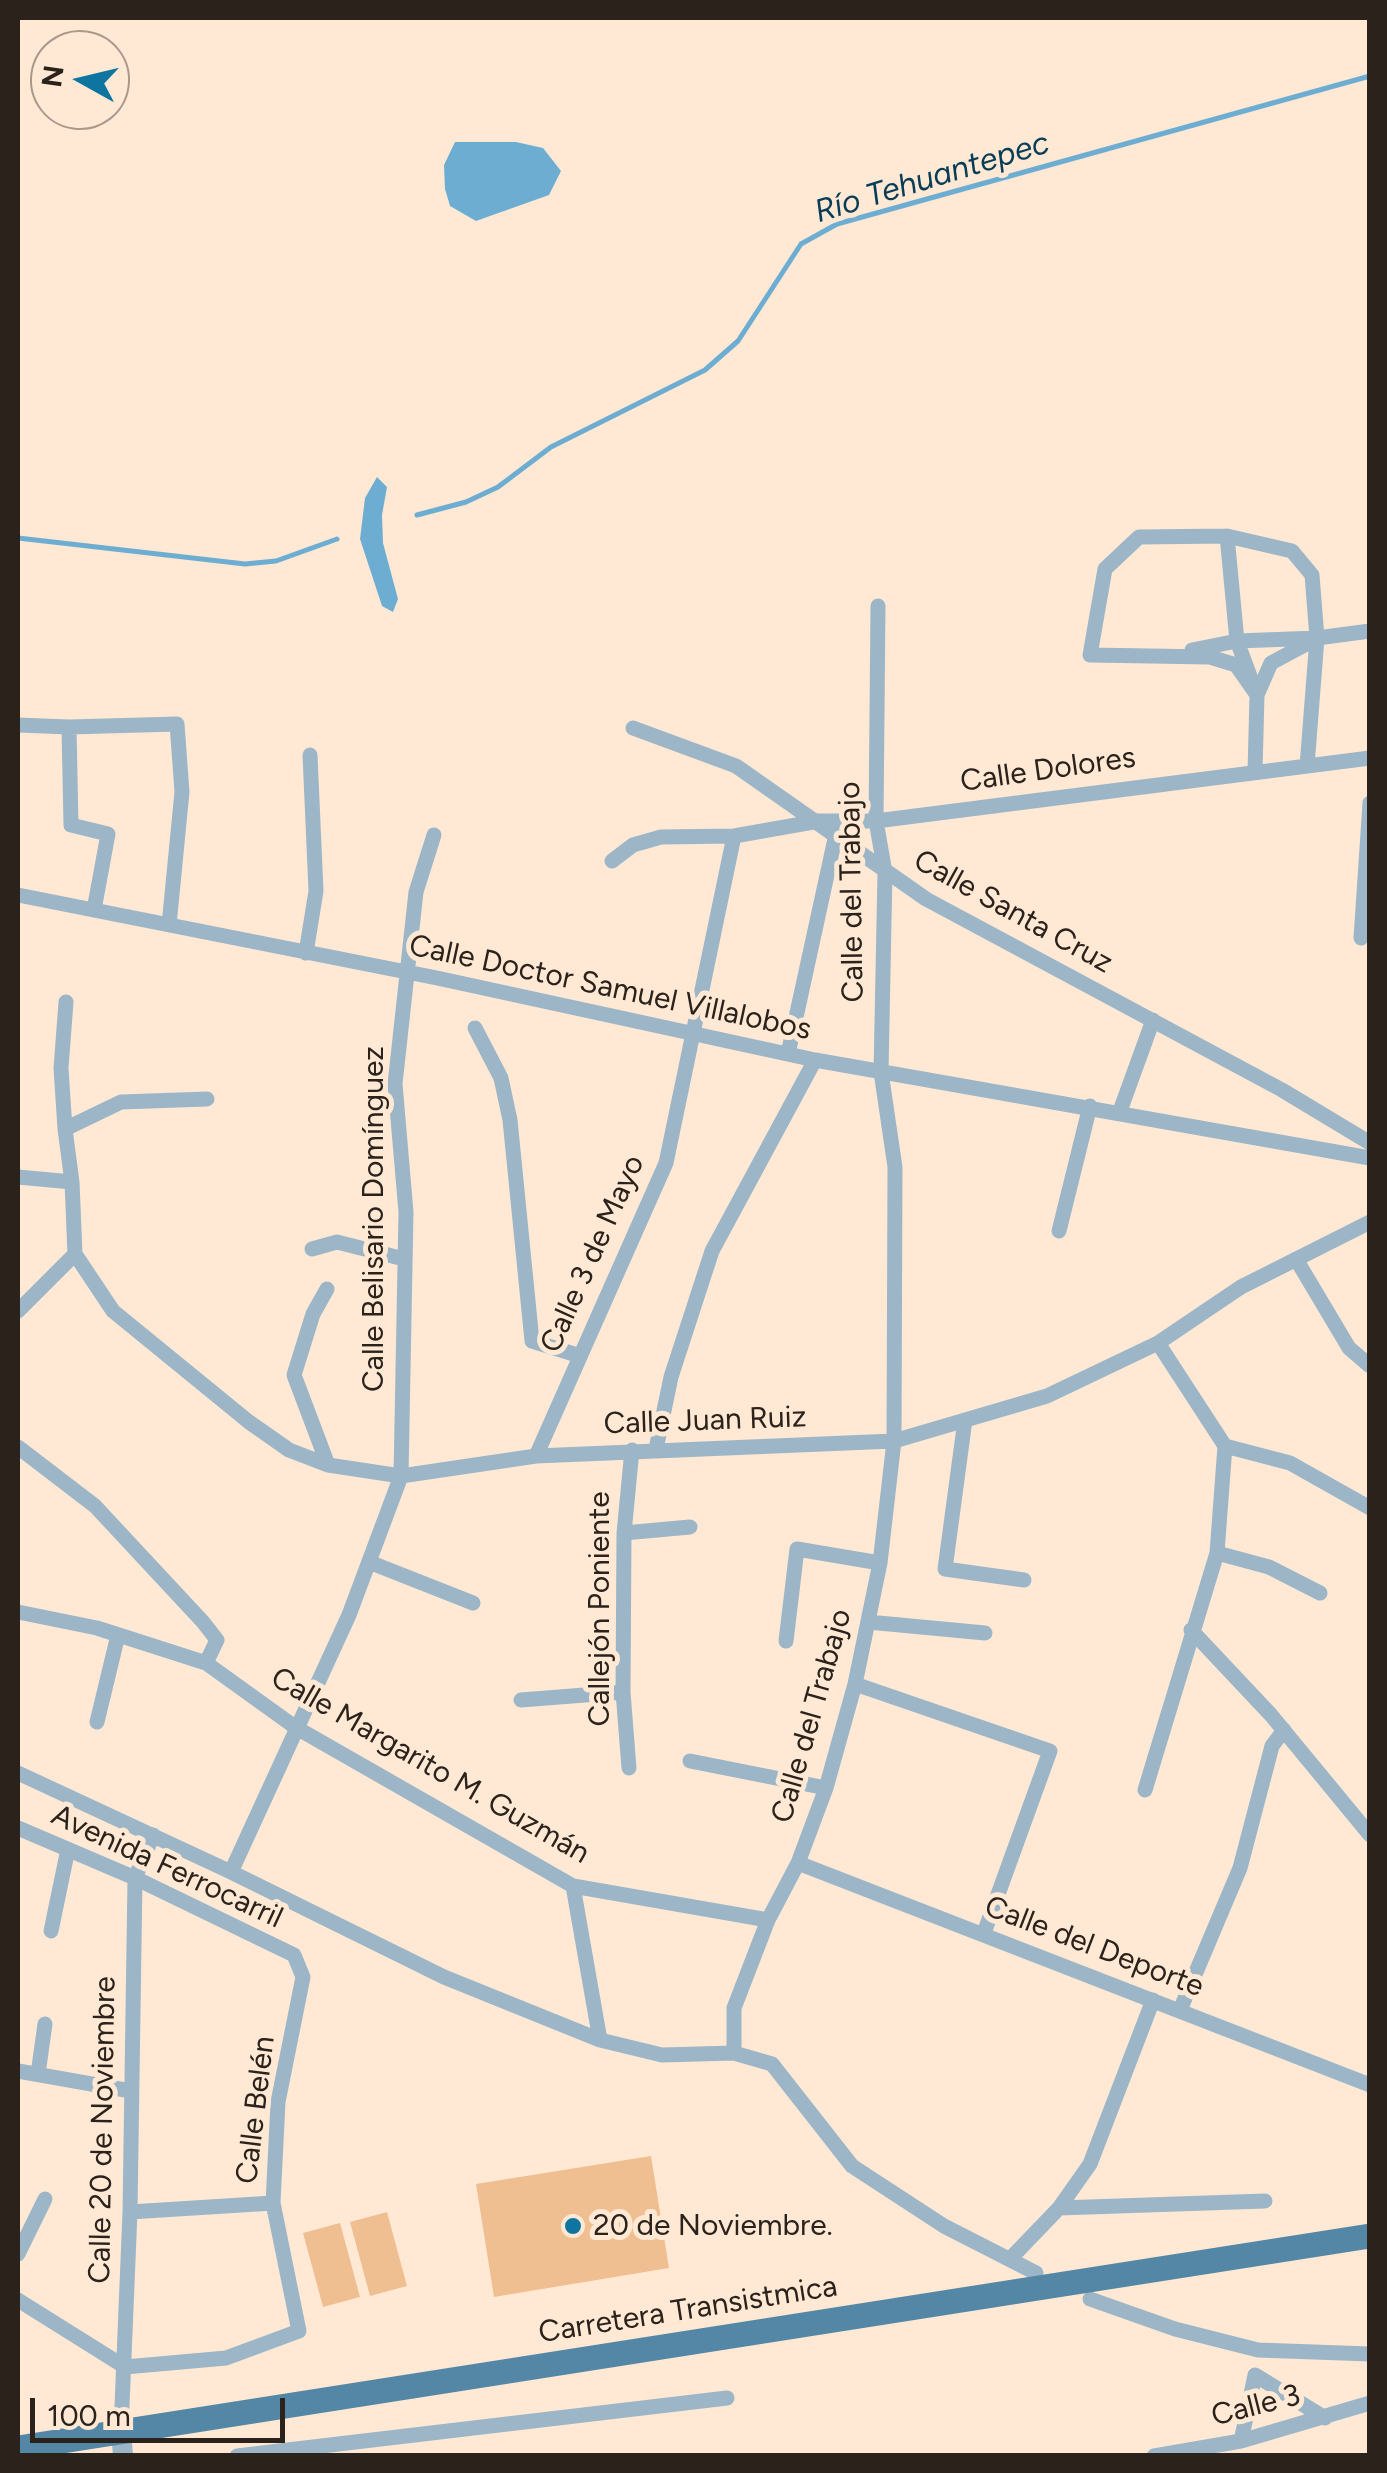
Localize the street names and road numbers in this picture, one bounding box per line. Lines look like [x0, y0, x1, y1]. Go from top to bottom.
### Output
street label: Calle Dolores [958, 740, 1138, 800]
street label: Calle del Trabajo [832, 781, 872, 1003]
street label: Calle Santa Cruz [907, 843, 1119, 981]
street label: Calle Doctor Samuel Villalobos [406, 928, 814, 1048]
street label: Calle Belisario Domínguez [356, 1046, 392, 1392]
street label: Calle 3 de Mayo [533, 1150, 653, 1358]
street label: Calle Juan Ruiz [603, 1399, 807, 1443]
street label: Callejón Poniente [582, 1491, 618, 1727]
street label: Calle del Trabajo [764, 1605, 860, 1827]
street label: Calle Margarito M. Guzmán [264, 1660, 596, 1872]
street label: Avenida Ferrocarril [46, 1798, 288, 1936]
street label: Calle del Deporte [979, 1889, 1209, 2005]
street label: Calle 20 de Noviembre [82, 1976, 124, 2284]
street label: Calle Belén [229, 2034, 283, 2186]
street label: Carretera Transistmica [536, 2269, 840, 2351]
street label: Calle 3 [1208, 2378, 1304, 2434]

